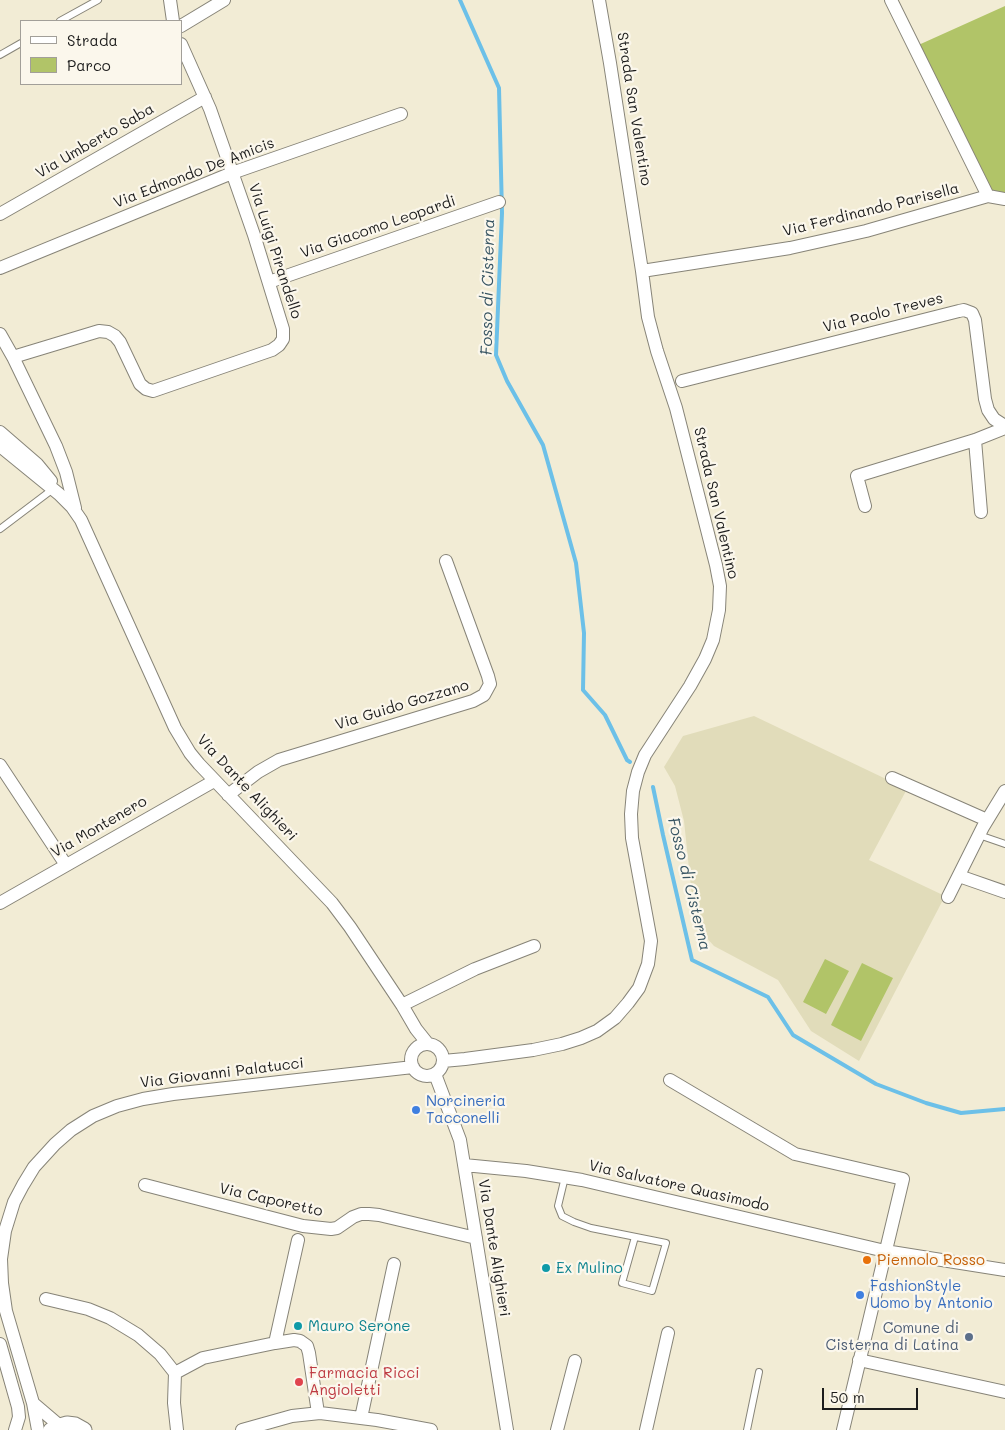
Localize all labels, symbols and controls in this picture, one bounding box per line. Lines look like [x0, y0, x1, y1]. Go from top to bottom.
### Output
legend [20, 20, 182, 85]
text: Strada [67, 30, 118, 50]
street label: Strada San Valentino [613, 31, 655, 187]
text: Parco [67, 55, 111, 75]
street label: Via Umberto Saba [33, 100, 157, 182]
street label: Via Edmondo De Amicis [111, 134, 277, 212]
street label: Via Ferdinando Parisella [781, 179, 961, 241]
street label: Via Luigi Pirandello [245, 181, 305, 321]
street label: Via Giacomo Leopardi [298, 192, 458, 262]
water label: Fosso di Cisterna [477, 219, 499, 355]
street label: Via Paolo Treves [821, 289, 945, 337]
street label: Strada San Valentino [690, 425, 742, 581]
street label: Via Guido Gozzano [333, 676, 471, 734]
street label: Via Dante Alighieri [193, 731, 301, 845]
street label: Via Montenero [48, 792, 150, 862]
water label: Fosso di Cisterna [663, 815, 715, 953]
street label: Via Giovanni Palatucci [139, 1054, 305, 1092]
place label: Norcineria Tacconelli [426, 1092, 506, 1127]
marker: Norcineria Tacconelli [410, 1104, 422, 1116]
street label: Via Salvatore Quasimodo [587, 1156, 771, 1216]
street label: Via Dante Alighieri [474, 1178, 514, 1318]
street label: Via Caporetto [218, 1179, 324, 1221]
place label: Piennolo Rosso [877, 1251, 985, 1269]
marker: Piennolo Rosso [861, 1254, 873, 1266]
place label: Ex Mulino [556, 1259, 623, 1277]
marker: Ex Mulino [540, 1262, 552, 1274]
place label: FashionStyle Uomo by Antonio [870, 1277, 993, 1312]
marker: FashionStyle Uomo by Antonio [854, 1289, 866, 1301]
place label: Mauro Serone [308, 1317, 410, 1335]
place label: Comune di Cisterna di Latina [826, 1319, 959, 1354]
marker: Mauro Serone [292, 1320, 304, 1332]
marker: Comune di Cisterna di Latina [963, 1331, 975, 1343]
place label: Farmacia Ricci Angioletti [309, 1364, 420, 1399]
marker: Farmacia Ricci Angioletti [293, 1376, 305, 1388]
scale bar [825, 1378, 921, 1410]
text: 50 m [830, 1387, 865, 1407]

